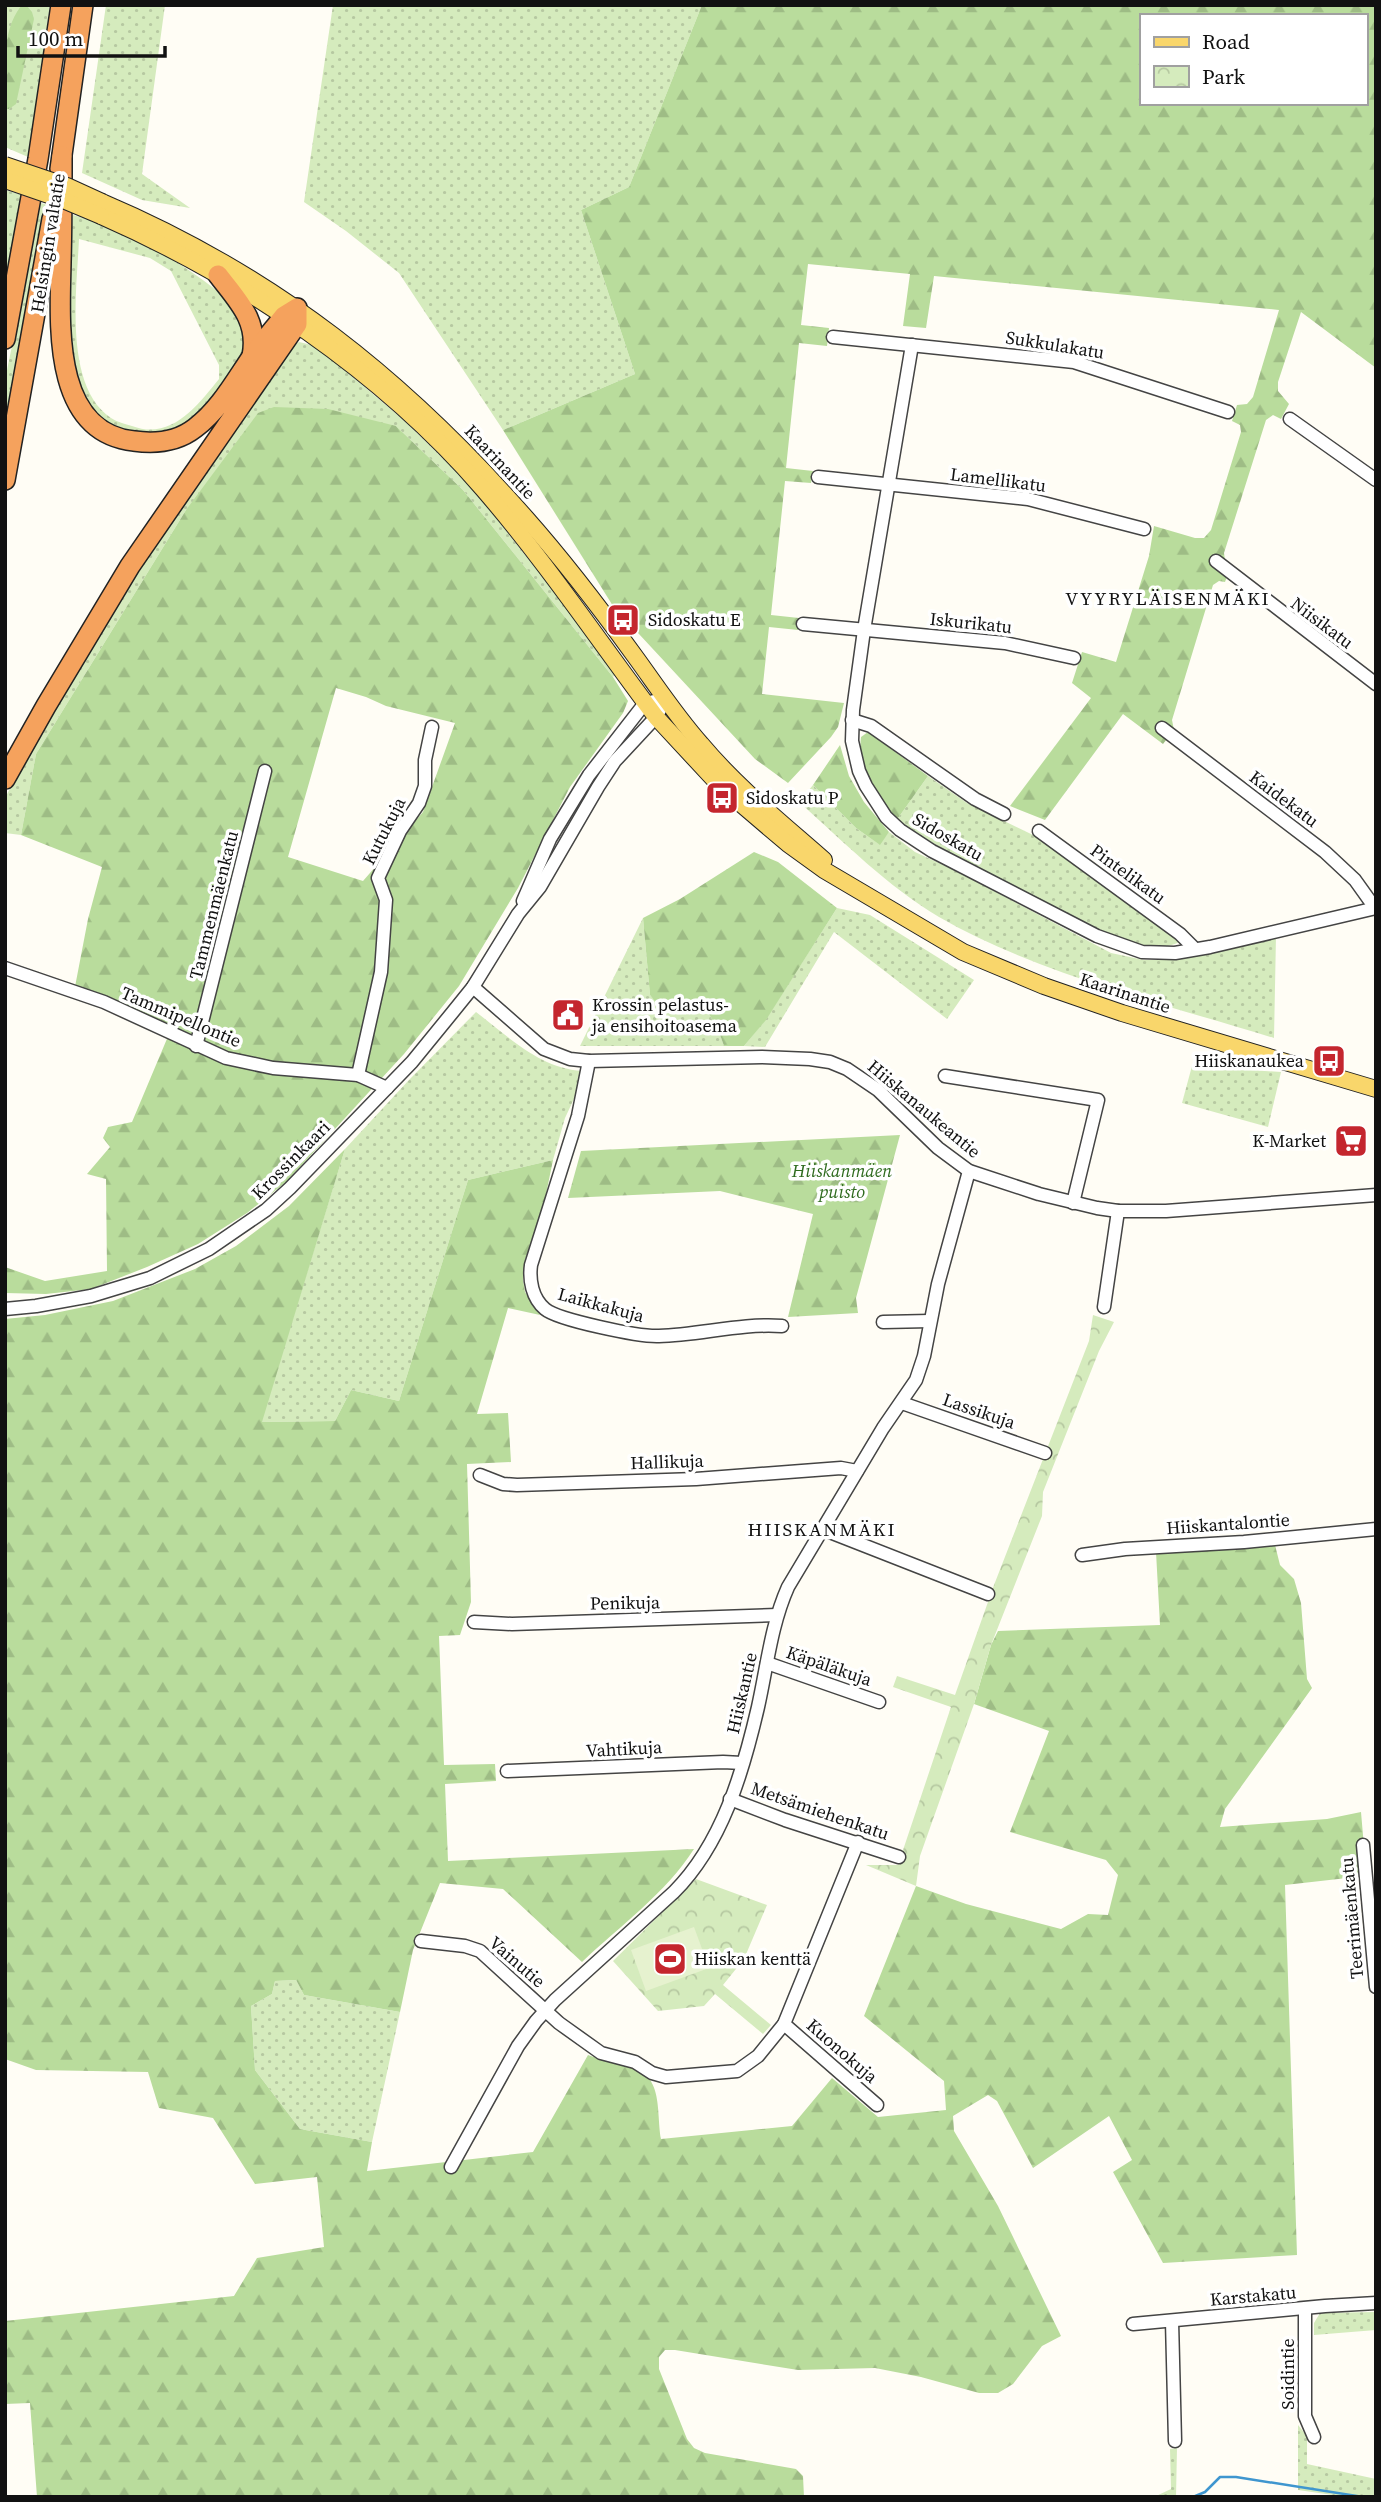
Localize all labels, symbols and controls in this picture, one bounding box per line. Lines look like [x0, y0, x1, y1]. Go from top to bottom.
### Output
scale bar [18, 14, 164, 58]
legend [1140, 14, 1367, 105]
text: 100 m [28, 24, 83, 53]
text: Road [1202, 27, 1250, 56]
text: Park [1202, 62, 1246, 91]
street label: Helsingin valtatie [24, 171, 71, 314]
street label: Sukkulakatu [1004, 324, 1106, 365]
street label: Kaarinantie [459, 419, 542, 505]
street label: Lamellikatu [949, 461, 1047, 498]
district label: VYYRYLÄISENMÄKI [1065, 585, 1271, 611]
street label: Niisikatu [1286, 591, 1359, 654]
bus stop icon: Sidoskatu E [604, 601, 642, 639]
street label: Iskurikatu [929, 606, 1013, 639]
place label: Sidoskatu E [648, 607, 741, 632]
street label: Kaidekatu [1244, 764, 1324, 833]
bus stop icon: Sidoskatu P [703, 779, 741, 817]
place label: Sidoskatu P [746, 785, 839, 810]
street label: Kutukuja [356, 792, 412, 869]
street label: Sidoskatu [908, 806, 988, 867]
street label: Tammenmäenkatu [183, 828, 244, 982]
street label: Pintelikatu [1085, 838, 1171, 910]
street label: Kaarinantie [1076, 966, 1174, 1019]
street label: Tammipellontie [117, 980, 245, 1053]
place label: Krossin pelastus- ja ensihoitoasema [590, 992, 738, 1038]
public building icon: Krossin pelastus- ja ensihoitoasema [549, 996, 587, 1034]
bus stop icon: Hiiskanaukea [1310, 1042, 1348, 1080]
place label: Hiiskanaukea [1194, 1048, 1305, 1073]
street label: Hiiskanaukeantie [862, 1054, 986, 1163]
street label: Krossinkaari [246, 1115, 336, 1205]
supermarket icon: K-Market [1332, 1122, 1370, 1160]
place label: K-Market [1252, 1128, 1326, 1153]
park label: Hiiskanmäen puisto [791, 1158, 892, 1204]
street label: Laikkakuja [555, 1281, 648, 1328]
street label: Lassikuja [940, 1386, 1020, 1435]
street label: Hallikuja [630, 1448, 705, 1475]
street label: Hiiskantalontie [1165, 1507, 1291, 1540]
district label: HIISKANMÄKI [747, 1516, 897, 1542]
street label: Penikuja [590, 1589, 661, 1616]
street label: Käpäläkuja [783, 1639, 876, 1692]
street label: Hiiskantie [720, 1650, 763, 1736]
street label: Vahtikuja [585, 1734, 664, 1763]
street label: Metsämiehenkatu [748, 1775, 893, 1846]
street label: Teerimäenkatu [1334, 1856, 1369, 1980]
street label: Vainutie [484, 1930, 551, 1993]
sports icon: Hiiskan kenttä [651, 1940, 689, 1978]
place label: Hiiskan kenttä [694, 1946, 812, 1971]
street label: Kuonokuja [801, 2013, 884, 2089]
street label: Karstakatu [1209, 2279, 1297, 2312]
street label: Soidintie [1275, 2338, 1300, 2410]

